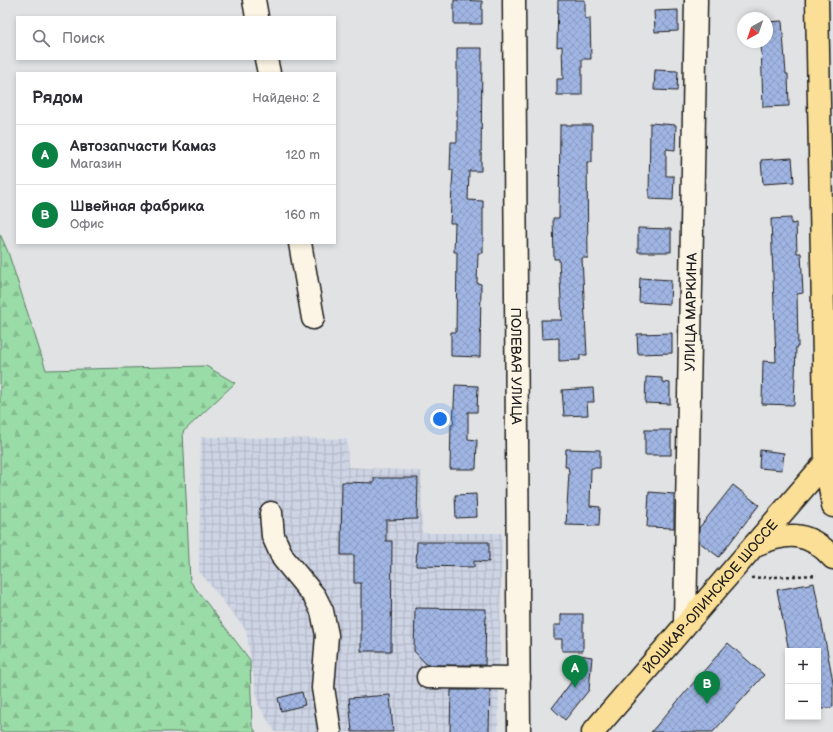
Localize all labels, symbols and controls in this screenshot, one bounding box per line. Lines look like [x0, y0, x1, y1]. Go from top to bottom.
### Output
north arrow [737, 12, 773, 48]
search box [16, 16, 336, 60]
icon: search [30, 27, 52, 49]
text: Поиск [62, 29, 105, 48]
text: Рядом [32, 88, 83, 108]
text: Найдено: 2 [252, 90, 320, 106]
text: Автозапчасти Камаз [70, 137, 216, 156]
text: A [41, 147, 49, 163]
text: 120 m [285, 147, 320, 163]
text: Магазин [70, 156, 122, 172]
text: Швейная фабрика [70, 197, 204, 216]
text: B [40, 207, 50, 223]
text: 160 m [285, 207, 320, 223]
text: Офис [70, 216, 104, 232]
street label: УЛИЦА МАРКИНА [681, 252, 700, 372]
street label: ПОЛЕВАЯ УЛИЦА [508, 307, 525, 425]
your location [430, 409, 450, 429]
street label: ЙОШКАР-ОЛИНСКОЕ ШОССЕ [639, 516, 781, 677]
map controls [785, 648, 821, 720]
button: + [785, 648, 821, 684]
pin: A [562, 655, 588, 688]
pin: B [694, 671, 720, 704]
button: − [785, 684, 821, 720]

